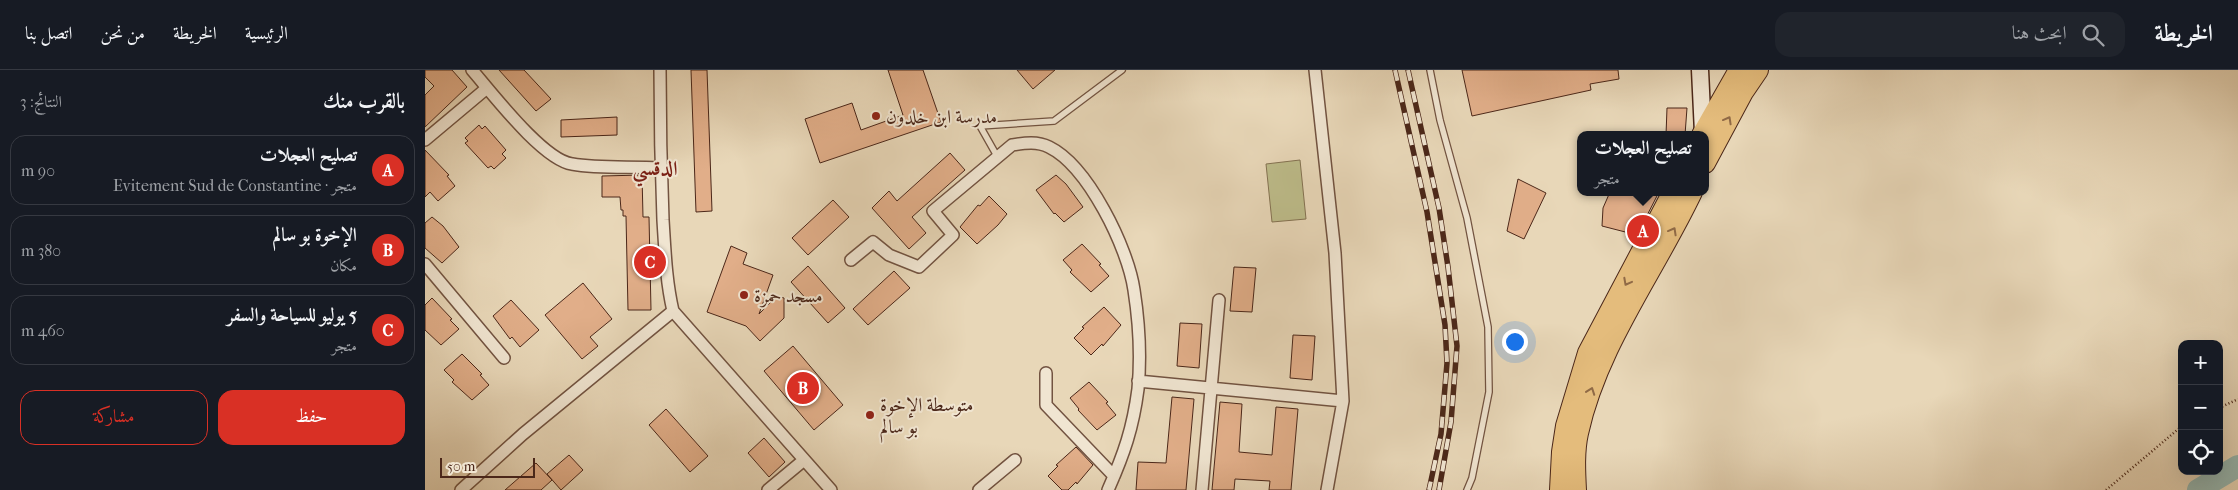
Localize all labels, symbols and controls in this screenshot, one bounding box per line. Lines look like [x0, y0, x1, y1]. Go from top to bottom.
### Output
search box [1775, 12, 2125, 57]
text: الخريطة [2155, 19, 2213, 47]
icon: search [2079, 21, 2107, 49]
text: ابحث هنا [2012, 22, 2067, 44]
text: اتصل بنا [25, 23, 72, 44]
text: من نحن [100, 23, 145, 44]
text: الخريطة [173, 23, 217, 44]
text: الرئيسية [245, 23, 288, 44]
text: بالقرب منك [323, 89, 405, 113]
text: النتائج: 3 [20, 92, 62, 111]
place label: مدرسة ابن خلدون [886, 106, 997, 128]
marker: مدرسة ابن خلدون [870, 110, 882, 122]
one-way arrow [1722, 116, 1732, 125]
popup [1577, 131, 1709, 196]
text: تصليح العجلات [1594, 137, 1692, 159]
text: تصليح العجلات [260, 144, 357, 166]
district label: الدقسي [632, 157, 678, 187]
text: 90 m [21, 161, 55, 180]
text: A [383, 161, 393, 180]
text: متجر [1594, 169, 1620, 188]
text: متجر · Evitement Sud de Constantine [113, 176, 357, 195]
pin: A [1627, 212, 1659, 250]
text: الإخوة بو سالم [273, 224, 357, 246]
one-way arrow [1666, 227, 1676, 236]
text: 380 m [21, 241, 61, 260]
text: B [383, 241, 393, 260]
pin: C [634, 243, 666, 281]
text: مكان [330, 256, 357, 275]
one-way arrow [1623, 277, 1633, 286]
place label: مسجد حمزة [754, 285, 823, 308]
marker: مسجد حمزة [738, 289, 750, 301]
text: 5 يوليو للسياحة والسفر [227, 304, 357, 326]
text: 460 m [21, 321, 65, 340]
text: C [383, 321, 393, 340]
your location [1502, 329, 1528, 355]
text: متجر [332, 336, 357, 355]
map controls [2178, 340, 2223, 475]
button: + [2178, 340, 2223, 385]
pin: B [787, 369, 819, 407]
button: − [2178, 385, 2223, 430]
one-way arrow [1585, 387, 1595, 396]
button: مشاركة [20, 390, 208, 445]
button: حفظ [218, 390, 405, 445]
place label: متوسطة الإخوة بو سالم [880, 394, 973, 443]
marker: متوسطة الإخوة بو سالم [864, 409, 876, 421]
button: locate [2178, 430, 2223, 475]
scale bar [440, 455, 535, 478]
text: 50 m [447, 458, 475, 475]

